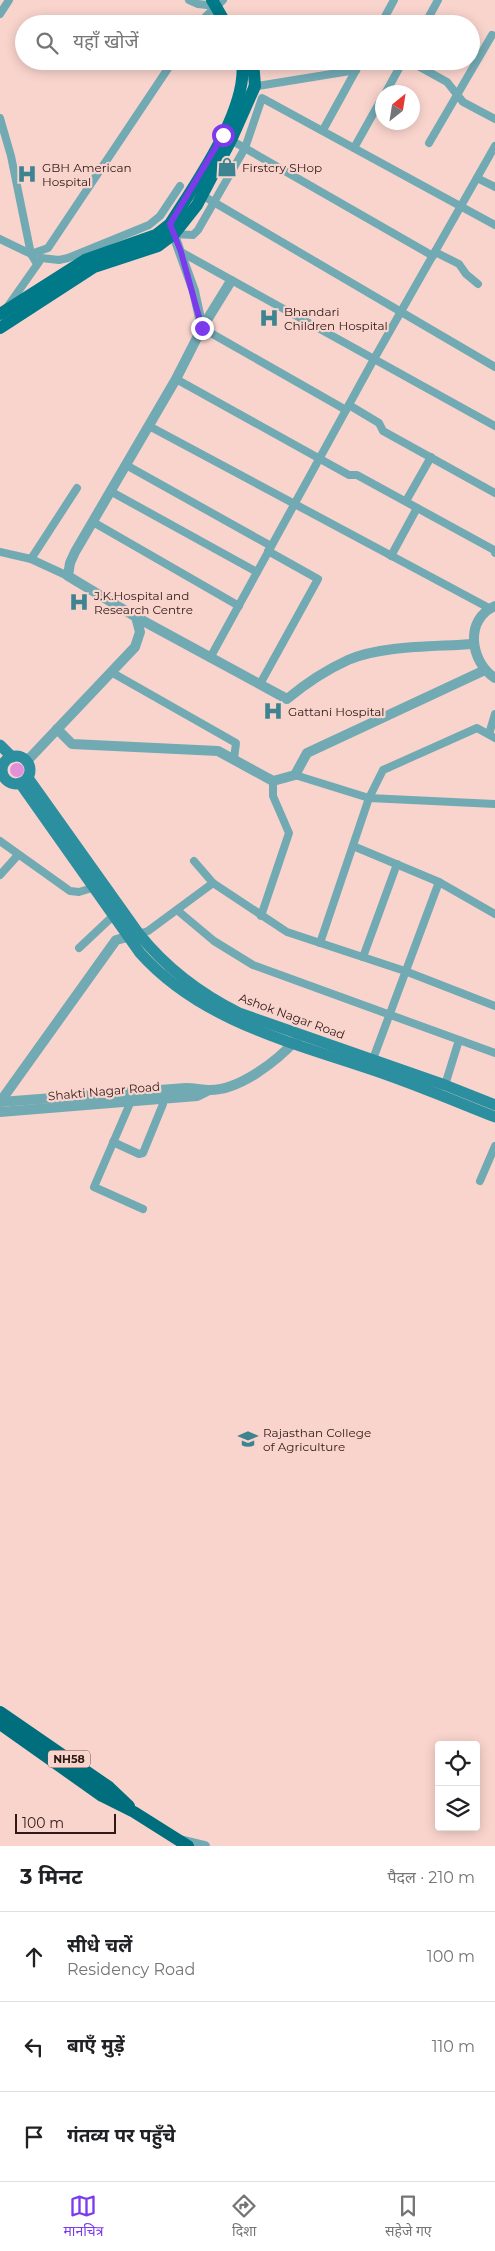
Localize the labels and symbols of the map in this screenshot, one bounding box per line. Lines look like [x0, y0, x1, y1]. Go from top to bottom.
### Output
north arrow [375, 85, 420, 130]
route start [212, 124, 235, 147]
shop icon: Firstcry SHop [216, 156, 238, 178]
place label: GBH American Hospital [42, 160, 132, 189]
place label: Firstcry SHop [242, 160, 322, 175]
hospital icon: GBH American Hospital [16, 163, 38, 185]
place label: Bhandari Children Hospital [284, 304, 388, 333]
hospital icon: Bhandari Children Hospital [258, 307, 280, 329]
route end [191, 317, 214, 340]
place label: J.K.Hospital and Research Centre [93, 588, 193, 617]
hospital icon: J.K.Hospital and Research Centre [68, 591, 90, 613]
hospital icon: Gattani Hospital [262, 700, 284, 722]
place label: Gattani Hospital [288, 704, 385, 719]
street label: Ashok Nagar Road [237, 990, 347, 1042]
street label: Shakti Nagar Road [47, 1079, 161, 1103]
place label: Rajasthan College of Agriculture [263, 1425, 371, 1454]
school or university icon: Rajasthan College of Agriculture [237, 1428, 259, 1450]
road number: NH58 [48, 1750, 90, 1768]
scale bar [15, 1811, 116, 1834]

